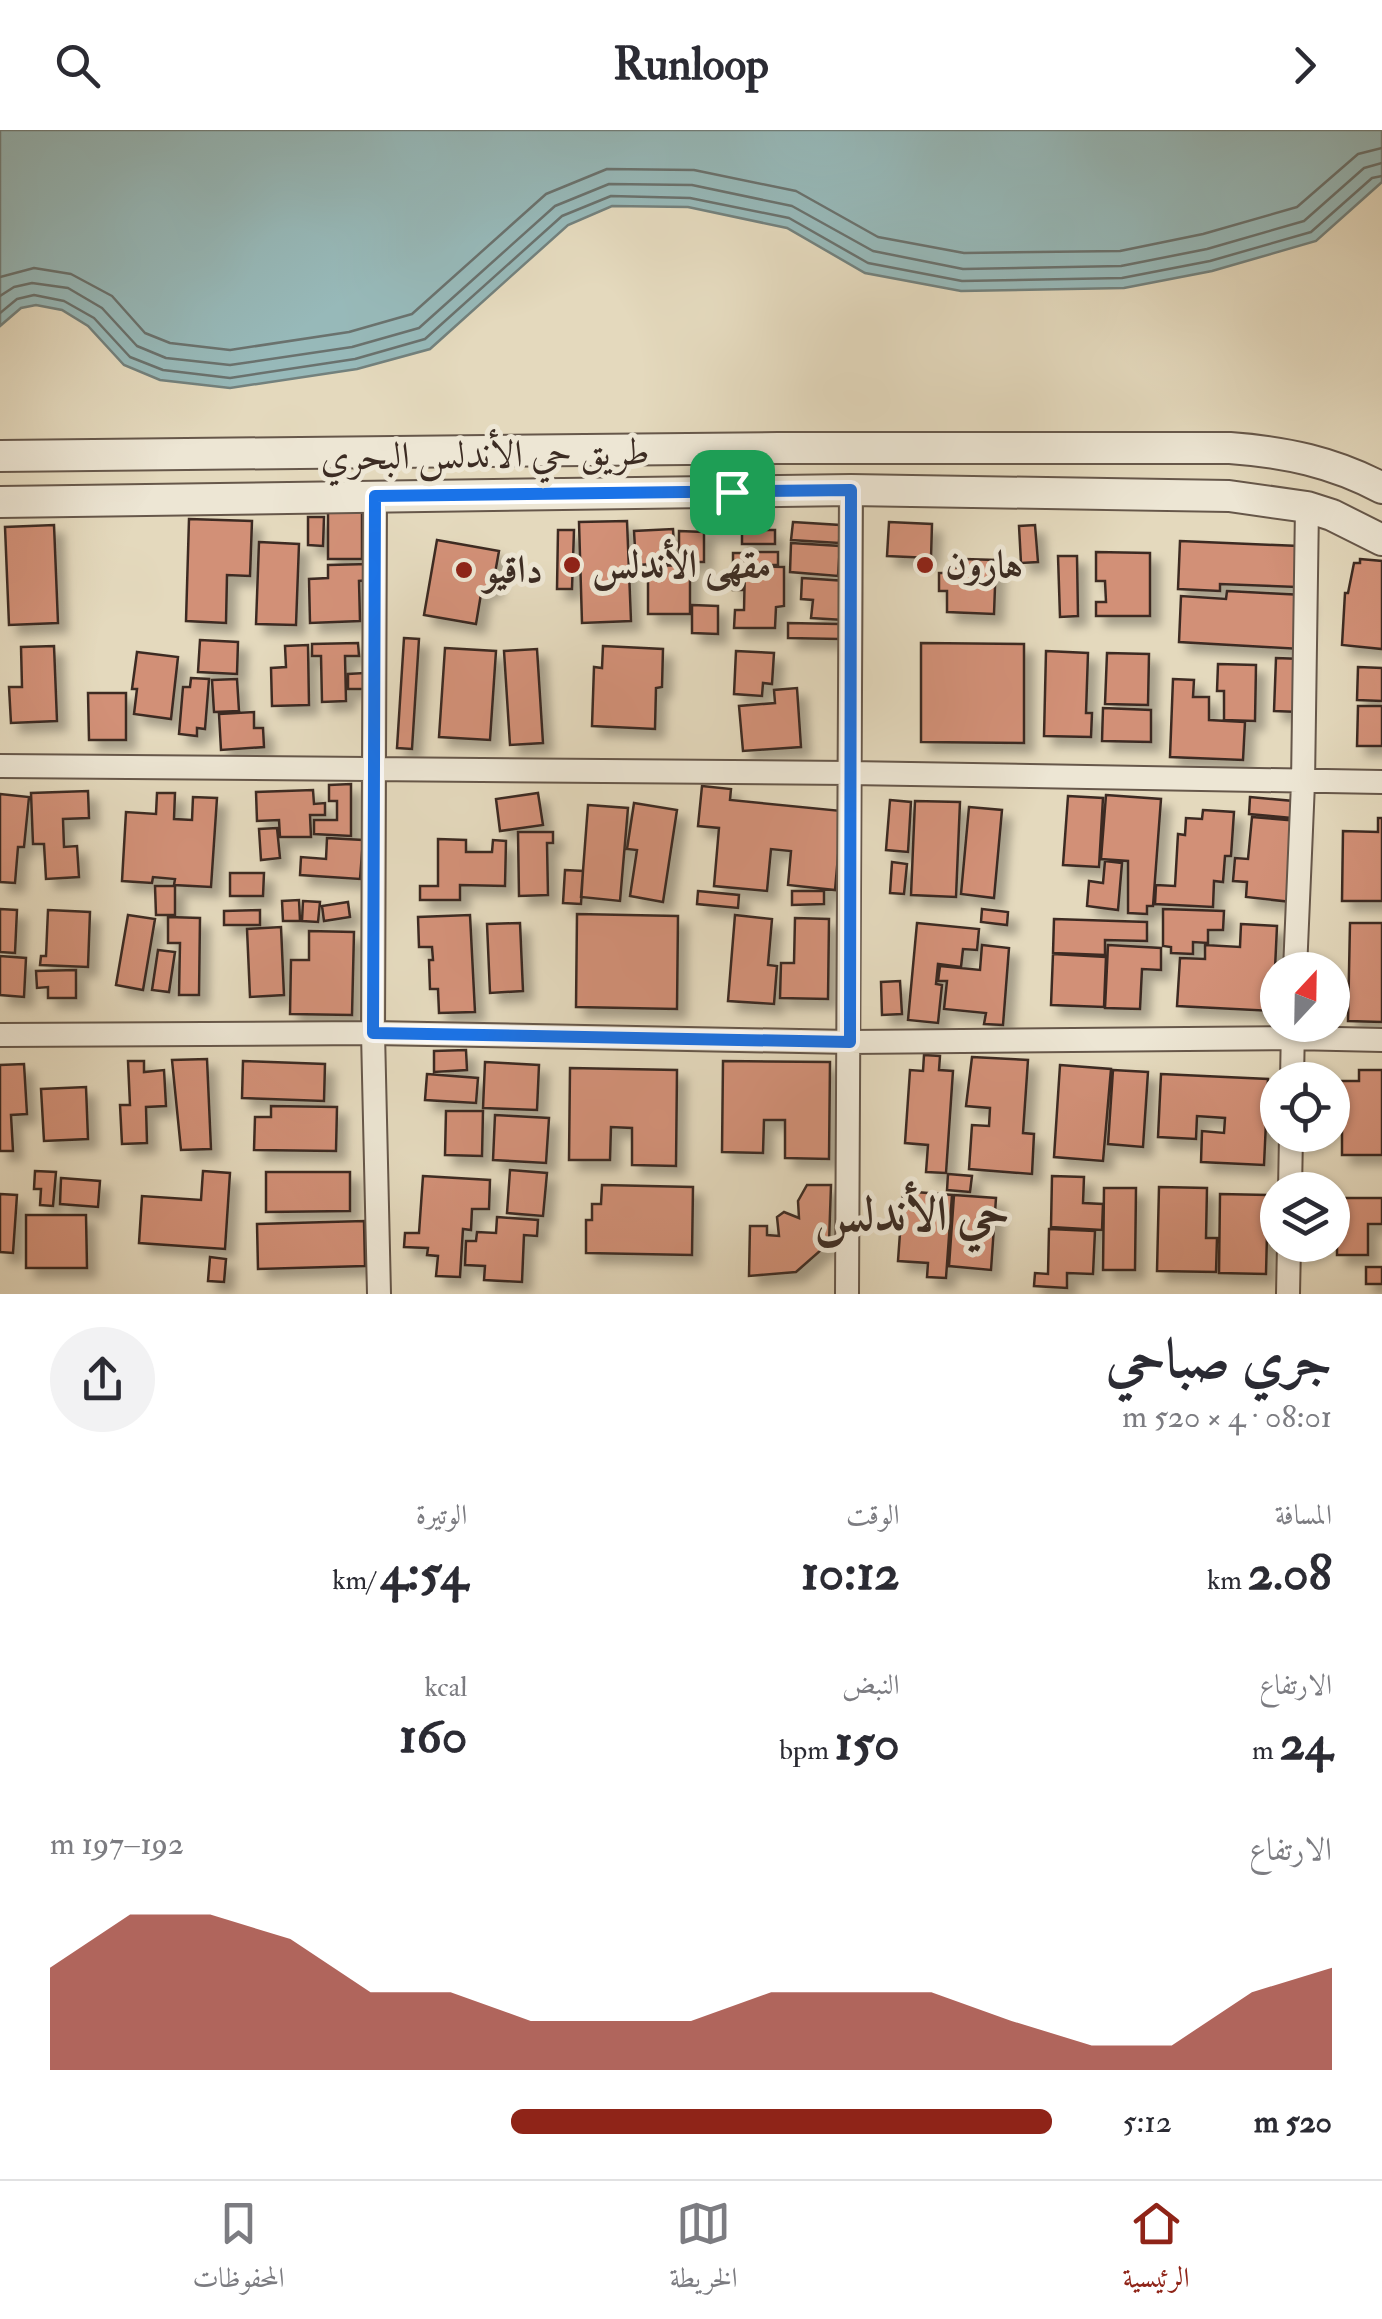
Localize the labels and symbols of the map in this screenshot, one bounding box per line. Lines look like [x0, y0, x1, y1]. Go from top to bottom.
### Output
street label: طريق حي الأندلس البحري [320, 426, 650, 488]
pin [690, 450, 775, 535]
place label: مقهى الأندلس [592, 538, 771, 591]
place label: هارون [945, 541, 1023, 589]
place label: داقيو [480, 546, 543, 594]
marker: مقهى الأندلس [561, 554, 583, 576]
marker: هارون [914, 554, 936, 576]
marker: داقيو [453, 559, 475, 581]
north arrow [1260, 952, 1350, 1042]
district label: حي الأندلس [814, 1181, 1010, 1253]

